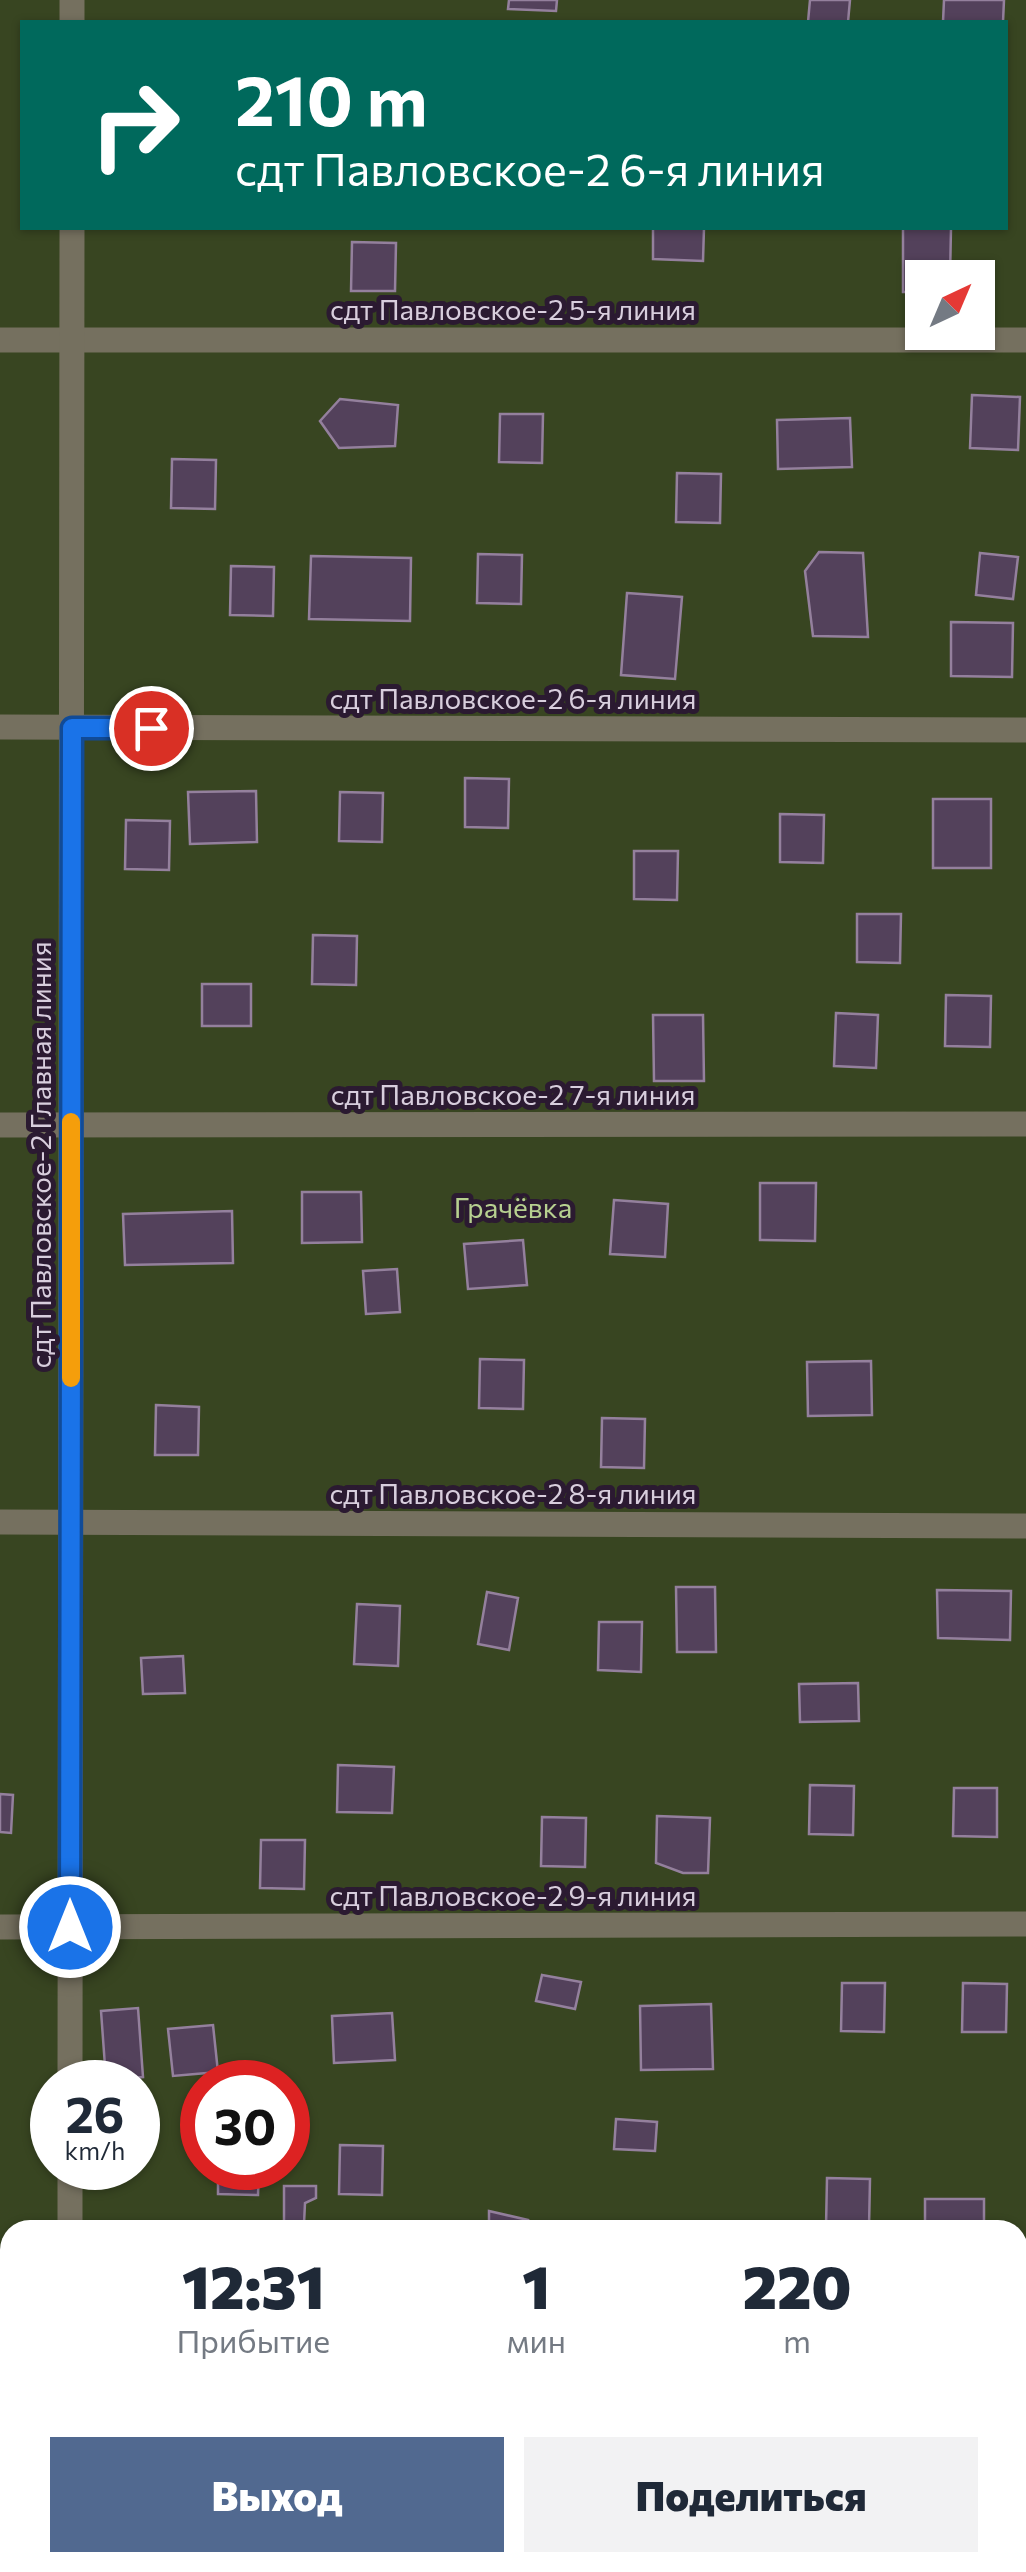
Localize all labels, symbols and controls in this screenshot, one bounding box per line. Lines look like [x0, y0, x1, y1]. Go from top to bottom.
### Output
text: 210 m [235, 55, 427, 140]
icon: right [70, 60, 200, 190]
text: сдт Павловское-2 6-я линия [235, 140, 825, 195]
north arrow [905, 260, 995, 350]
map controls [905, 260, 995, 350]
street label: сдт Павловское-2 5-я линия [330, 292, 696, 326]
street label: сдт Павловское-2 6-я линия [330, 681, 696, 715]
pin [109, 686, 194, 771]
icon: arrive [124, 701, 179, 756]
street label: сдт Павловское-2 Главная линия [23, 941, 57, 1369]
street label: сдт Павловское-2 7-я линия [331, 1077, 695, 1111]
park label: Грачёвка [454, 1190, 572, 1224]
street label: сдт Павловское-2 8-я линия [330, 1476, 696, 1510]
position arrow [18, 1875, 122, 1979]
street label: сдт Павловское-2 9-я линия [330, 1878, 696, 1912]
speed limit sign: 30 [180, 2060, 310, 2190]
text: 26 [65, 2082, 124, 2143]
text: km/h [65, 2135, 125, 2165]
text: 12:31 [182, 2248, 325, 2321]
text: 1 [522, 2248, 550, 2321]
text: 220 [742, 2248, 852, 2321]
text: Прибытие [176, 2320, 330, 2360]
text: мин [507, 2320, 566, 2360]
text: m [783, 2320, 811, 2360]
button: Выход [50, 2437, 504, 2552]
button: Поделиться [524, 2437, 978, 2552]

